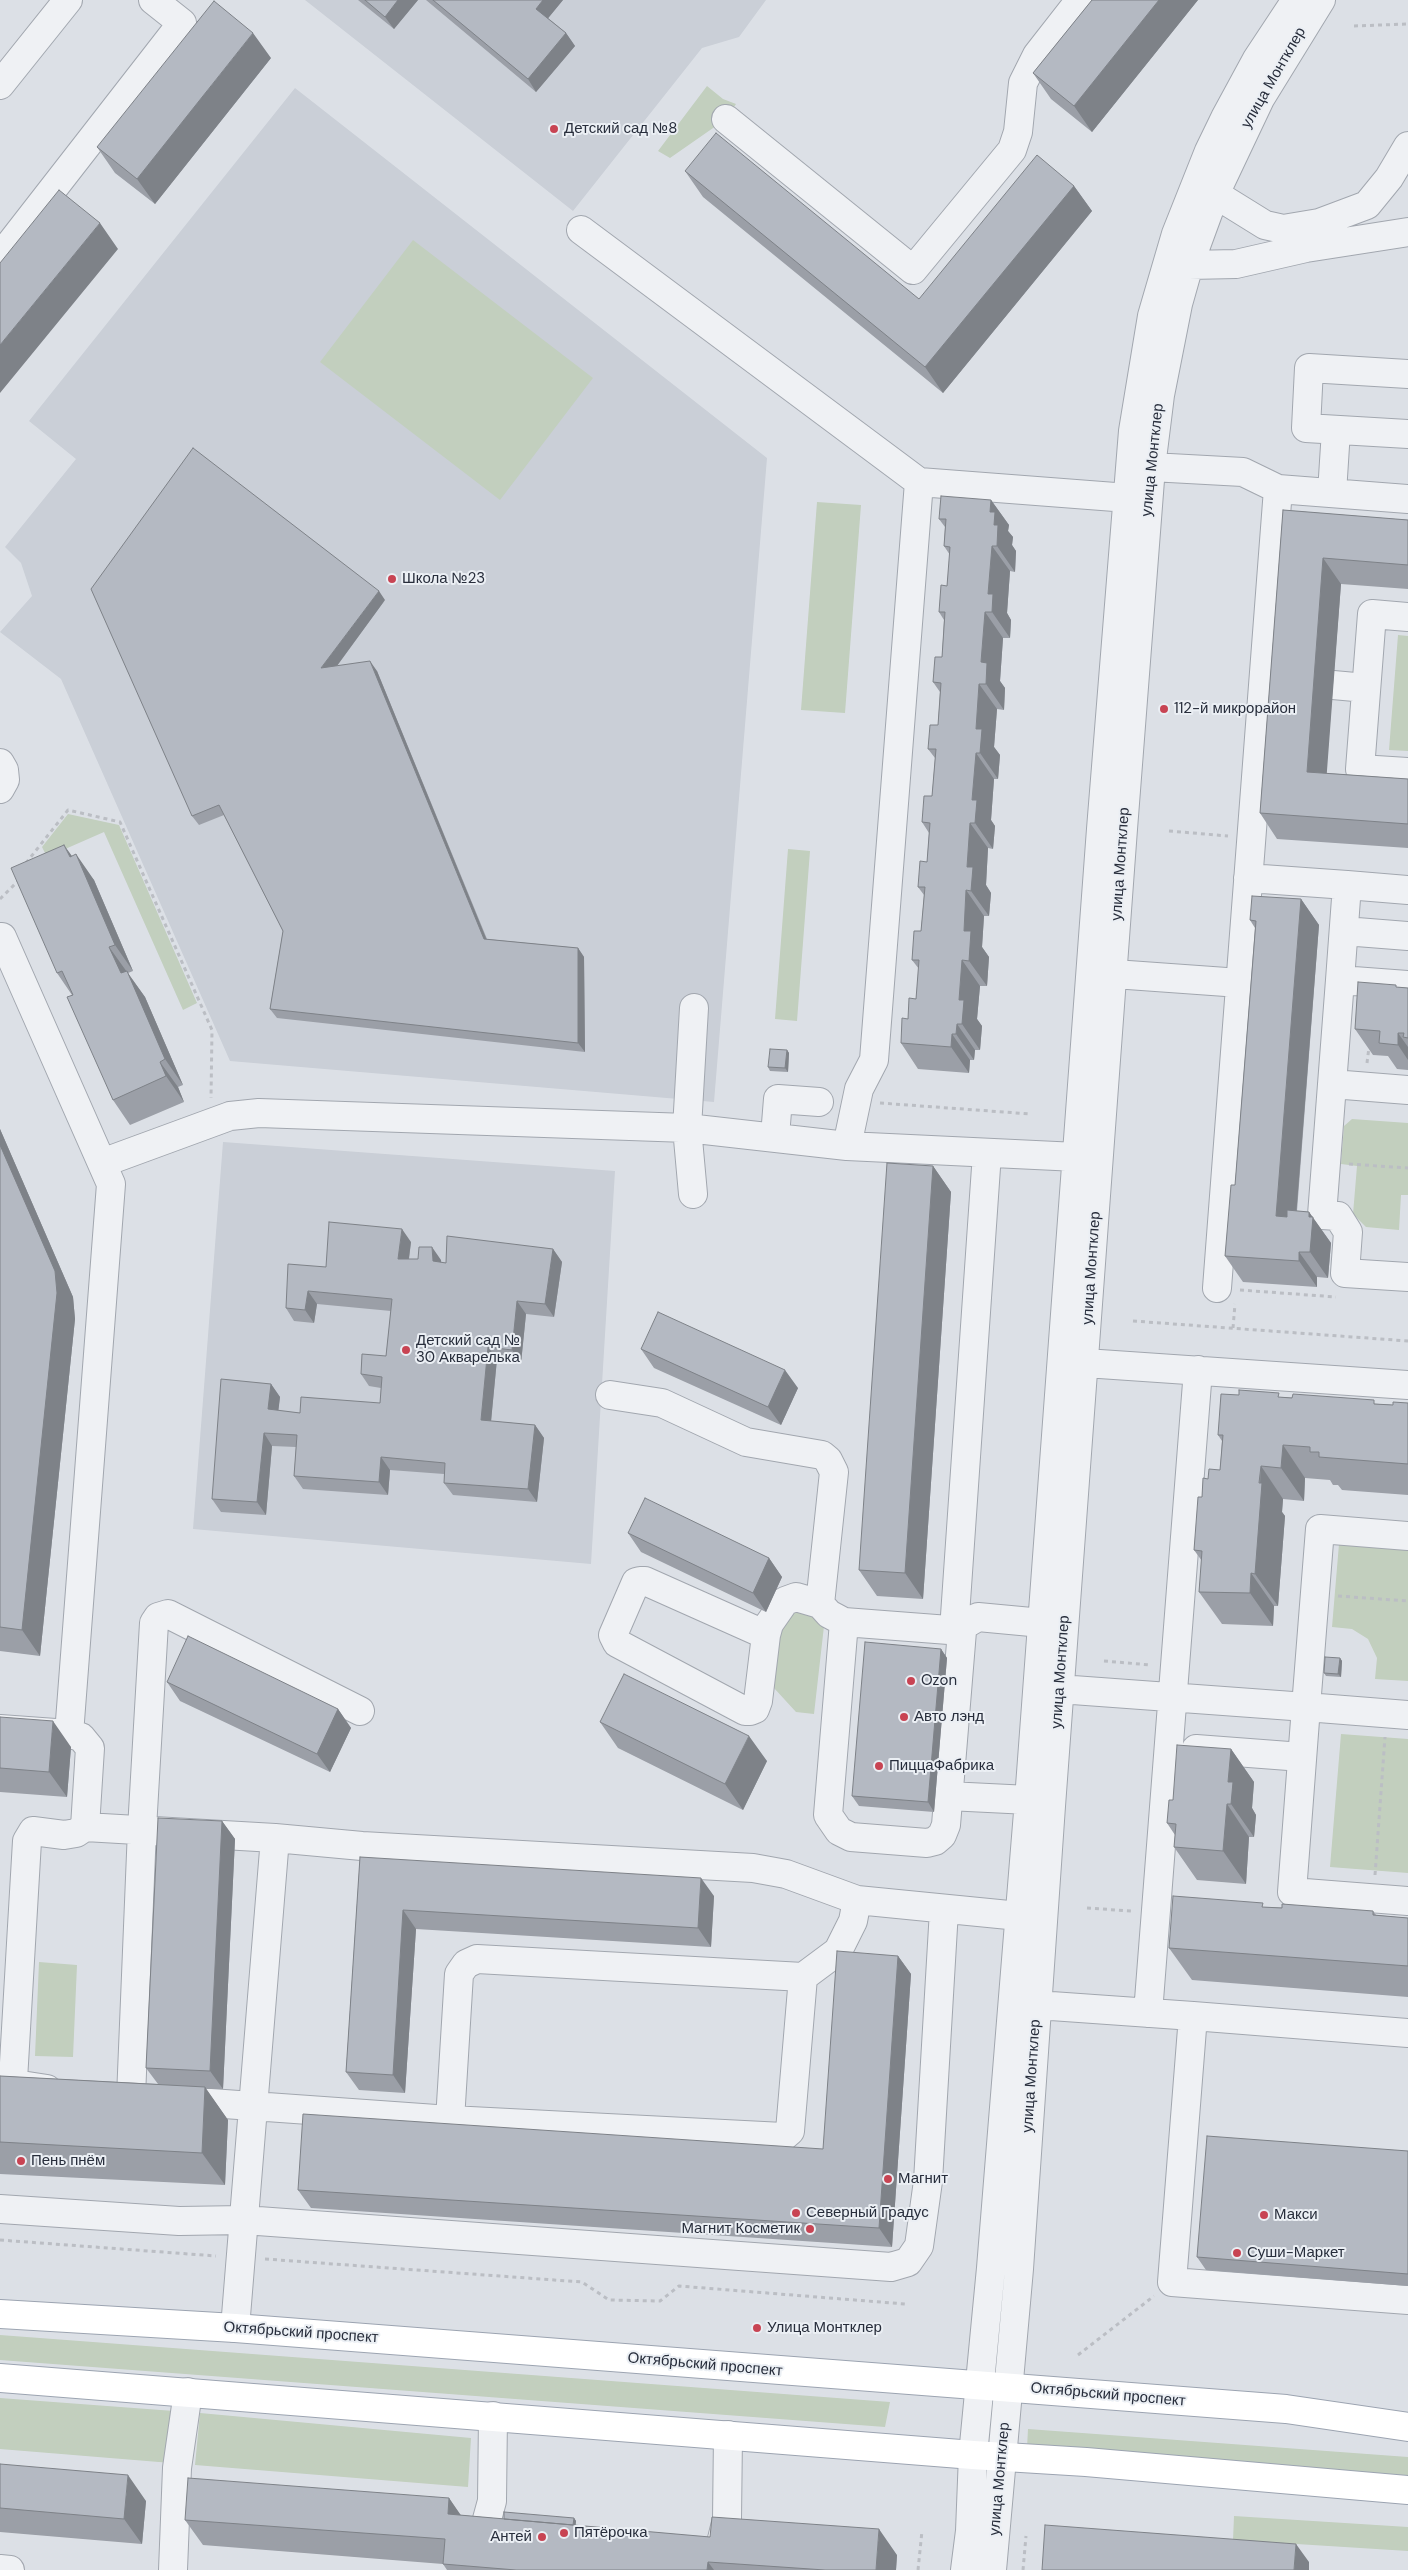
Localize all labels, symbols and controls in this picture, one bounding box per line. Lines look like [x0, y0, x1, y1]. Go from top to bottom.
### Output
street label: улица Монтклер [1238, 24, 1310, 132]
place label: Детский сад №8 [564, 120, 677, 138]
marker: Детский сад №8 [548, 123, 560, 135]
street label: улица Монтклер [1138, 403, 1168, 517]
place label: Школа №23 [402, 570, 485, 588]
marker: Школа №23 [386, 573, 398, 585]
place label: 112-й микрорайон [1174, 700, 1296, 718]
marker: 112-й микрорайон [1158, 703, 1170, 715]
street label: улица Монтклер [1108, 807, 1134, 921]
street label: улица Монтклер [1079, 1211, 1105, 1325]
place label: Детский сад № 30 Акварелька [416, 1332, 520, 1367]
marker: Детский сад № 30 Акварелька [400, 1344, 412, 1356]
street label: улица Монтклер [1048, 1615, 1074, 1729]
place label: Ozon [921, 1672, 957, 1690]
marker: Ozon [905, 1675, 917, 1687]
place label: Авто лэнд [914, 1708, 984, 1726]
marker: Авто лэнд [898, 1711, 910, 1723]
place label: ПиццаФабрика [889, 1757, 994, 1775]
marker: ПиццаФабрика [873, 1760, 885, 1772]
street label: улица Монтклер [1019, 2019, 1045, 2133]
place label: Пень пнём [31, 2152, 105, 2170]
marker: Пень пнём [15, 2155, 27, 2167]
place label: Магнит [898, 2170, 948, 2188]
marker: Магнит [882, 2173, 894, 2185]
place label: Северный Градус [806, 2204, 929, 2222]
place label: Макси [1274, 2206, 1318, 2224]
marker: Северный Градус [790, 2207, 802, 2219]
marker: Макси [1258, 2209, 1270, 2221]
place label: Магнит Косметик [681, 2220, 800, 2238]
marker: Магнит Косметик [804, 2223, 816, 2235]
place label: Суши-Маркет [1247, 2244, 1345, 2262]
marker: Суши-Маркет [1231, 2247, 1243, 2259]
street label: Октябрьский проспект [223, 2319, 379, 2347]
place label: Улица Монтклер [767, 2319, 882, 2337]
marker: Улица Монтклер [751, 2322, 763, 2334]
street label: Октябрьский проспект [627, 2349, 783, 2381]
street label: Октябрьский проспект [1030, 2379, 1186, 2411]
street label: улица Монтклер [986, 2422, 1014, 2536]
place label: Пятёрочка [574, 2524, 648, 2542]
marker: Пятёрочка [558, 2527, 570, 2539]
place label: Антей [490, 2528, 532, 2546]
marker: Антей [536, 2531, 548, 2543]

